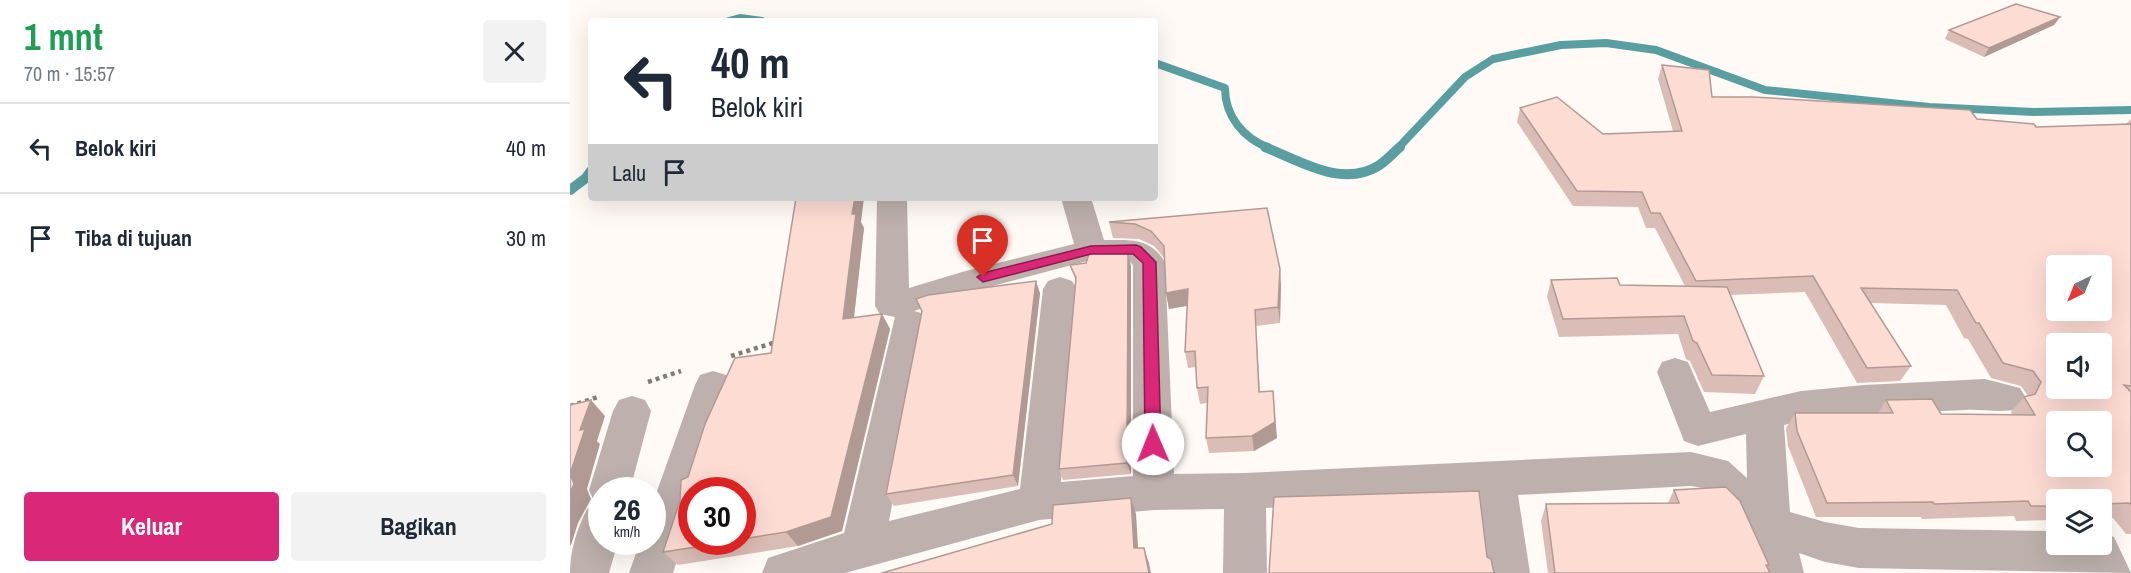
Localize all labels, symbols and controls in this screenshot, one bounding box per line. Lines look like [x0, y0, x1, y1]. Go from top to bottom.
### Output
text: 1 mnt [24, 13, 103, 61]
button: close [483, 20, 546, 83]
text: 40 m [711, 35, 790, 91]
icon: left [612, 42, 690, 120]
text: 70 m · 15:57 [24, 60, 115, 87]
text: Belok kiri [711, 89, 803, 125]
icon: left [24, 132, 57, 165]
text: Belok kiri [75, 133, 156, 163]
text: 40 m [506, 133, 546, 163]
icon: arrive [658, 156, 691, 189]
text: Lalu [612, 158, 646, 188]
pin [957, 215, 1008, 277]
icon: arrive [24, 222, 57, 255]
text: Tiba di tujuan [75, 223, 192, 253]
text: 30 m [506, 223, 546, 253]
icon: arrive [966, 224, 999, 257]
north arrow [2046, 255, 2112, 321]
map controls [2046, 255, 2112, 555]
button: sound [2046, 333, 2112, 399]
button: search [2046, 411, 2112, 477]
position arrow [1121, 412, 1185, 476]
speed limit sign: 30 [678, 477, 756, 555]
text: 26 [613, 489, 641, 529]
button: layers [2046, 489, 2112, 555]
button: Keluar [24, 492, 279, 561]
button: Bagikan [291, 492, 546, 561]
text: km/h [614, 521, 640, 542]

